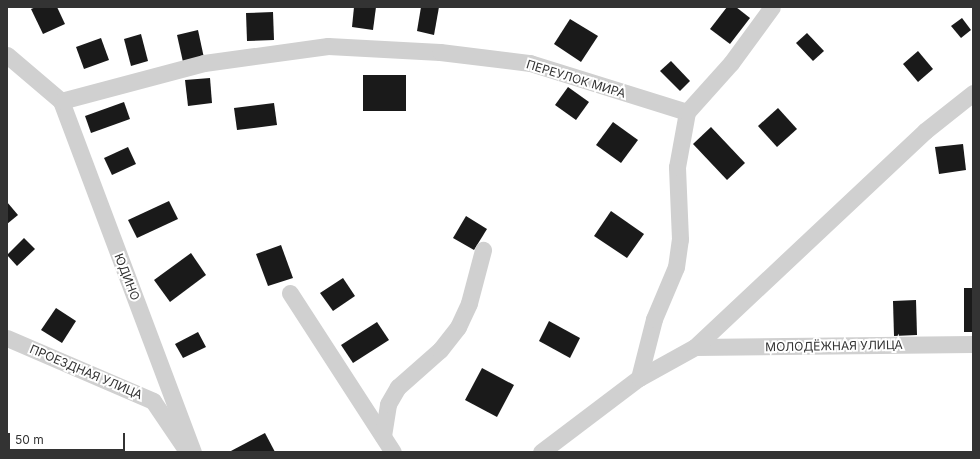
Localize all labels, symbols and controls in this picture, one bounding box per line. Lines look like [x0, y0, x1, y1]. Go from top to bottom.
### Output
street label: ПЕРЕУЛОК МИРА [525, 57, 627, 101]
street label: ЮДИНО [111, 251, 143, 303]
street label: МОЛОДЁЖНАЯ УЛИЦА [765, 338, 903, 354]
street label: ПРОЕЗДНАЯ УЛИЦА [27, 342, 145, 402]
scale bar [10, 425, 127, 451]
text: 50 m [15, 432, 44, 447]

